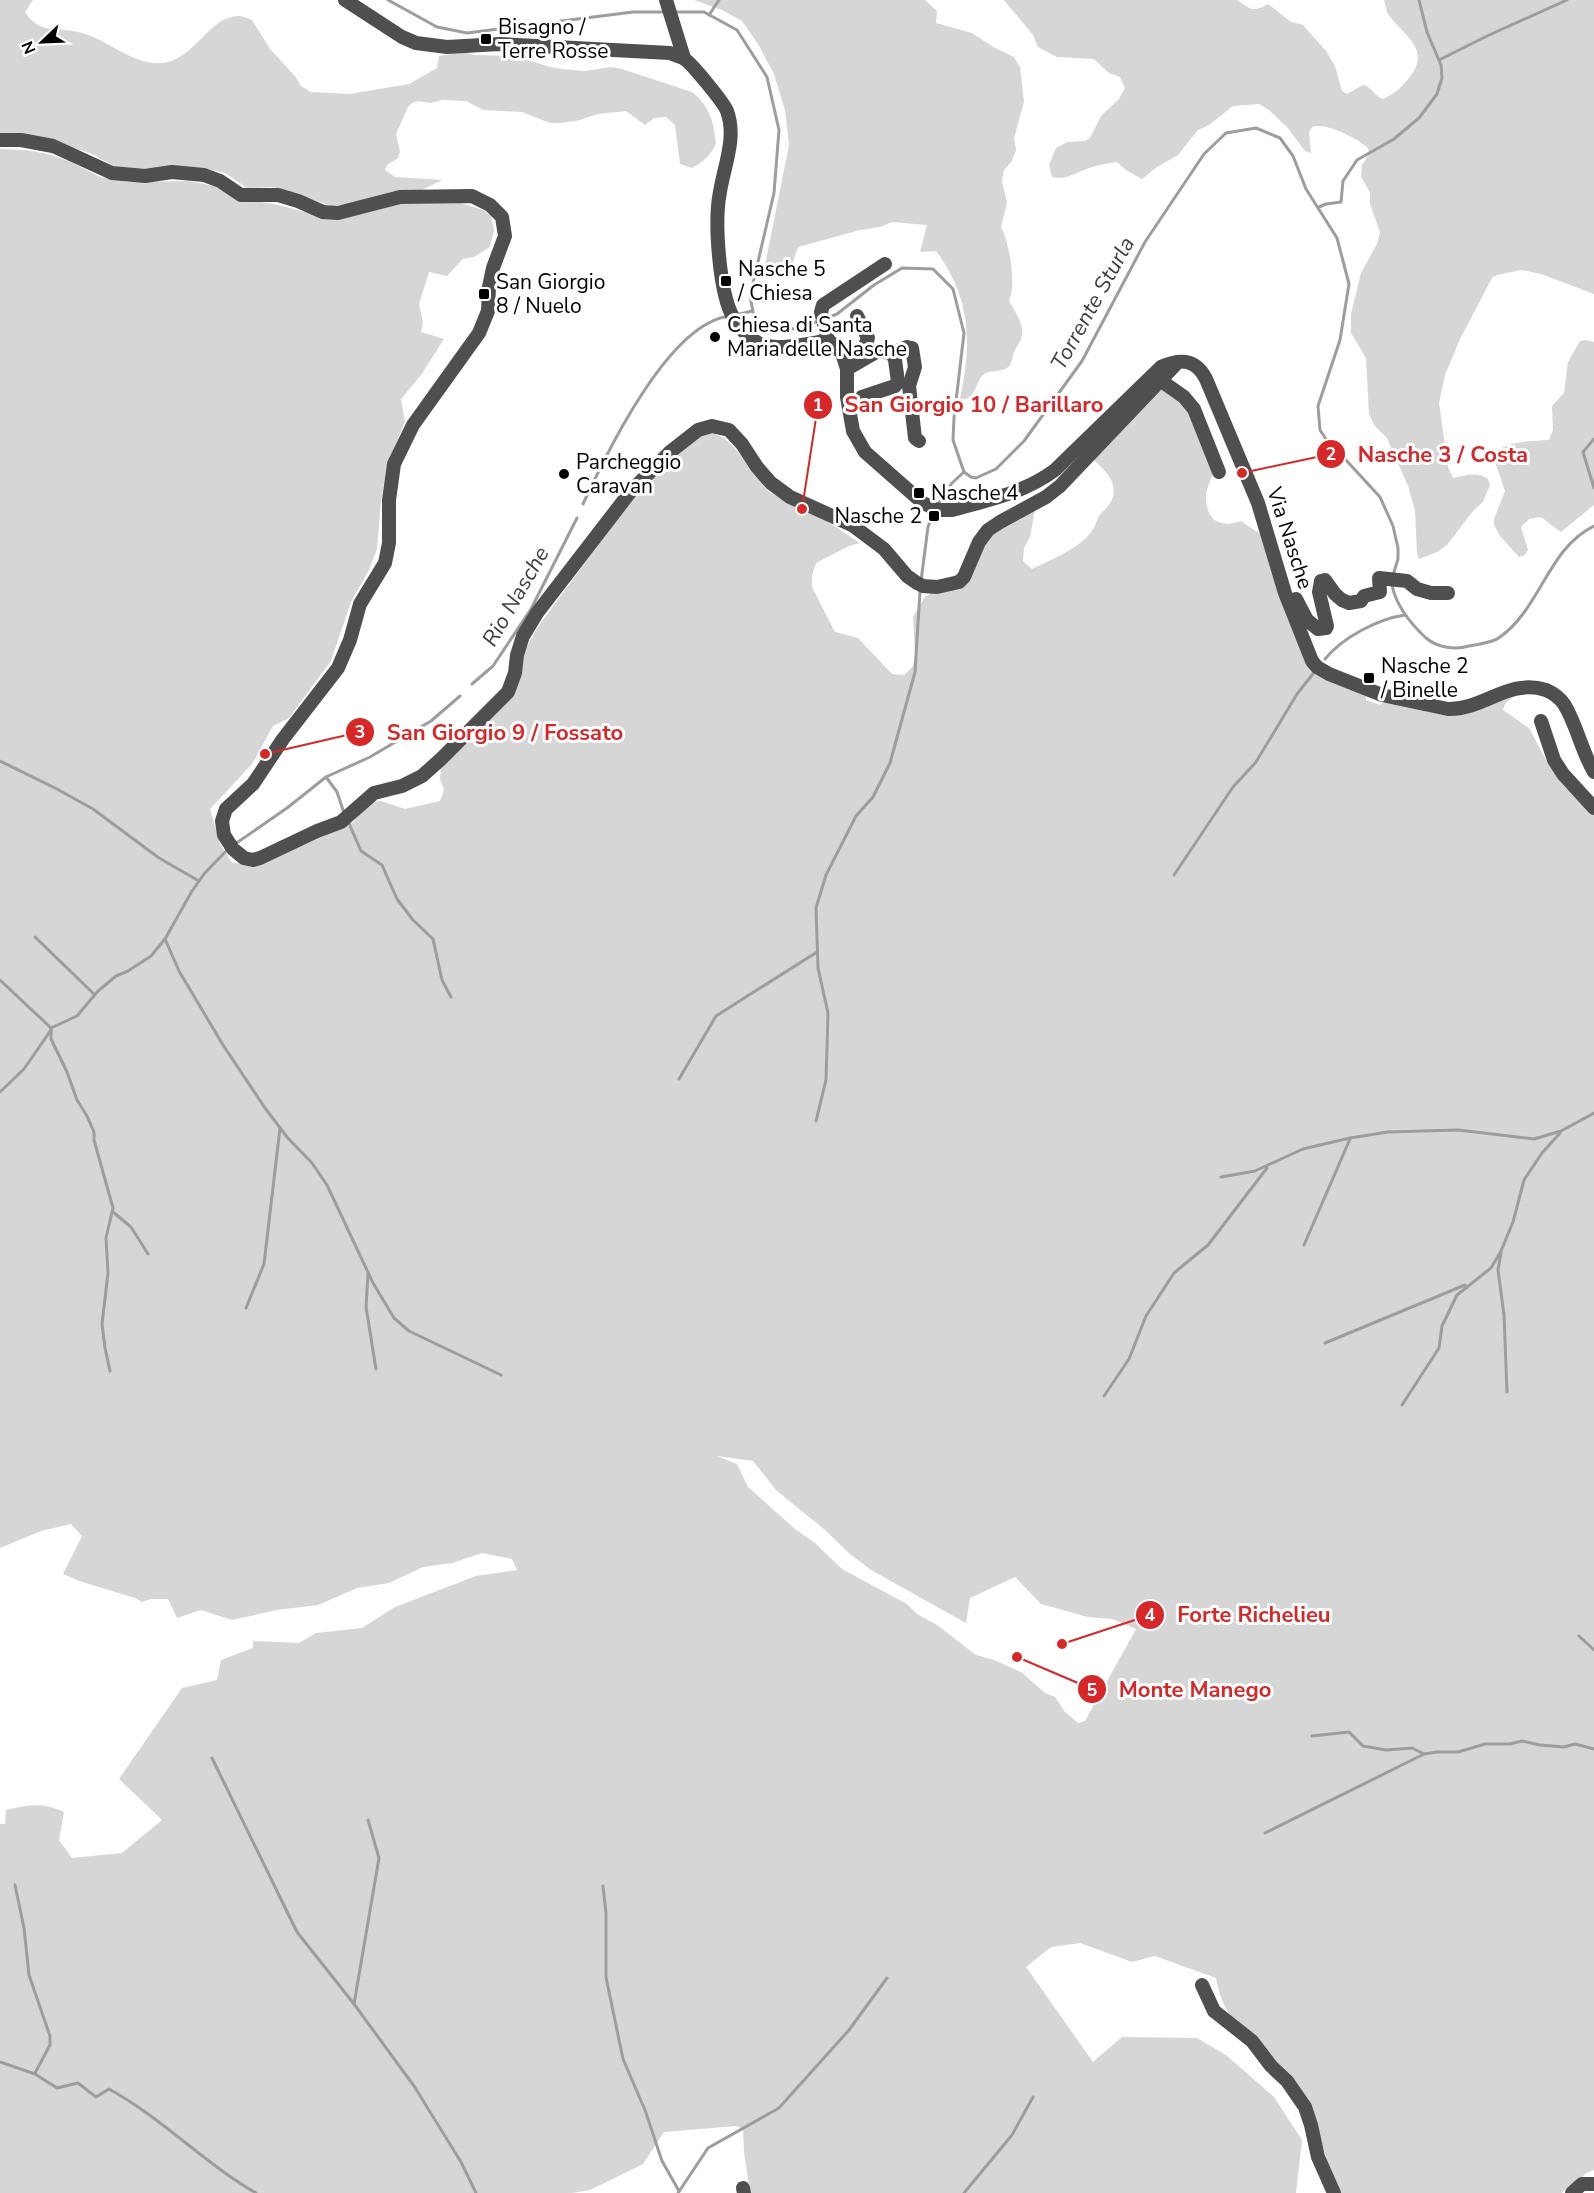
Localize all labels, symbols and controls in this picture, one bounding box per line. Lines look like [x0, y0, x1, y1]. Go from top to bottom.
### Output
north arrow [12, 12, 72, 72]
place label: Bisagno / Terre Rosse [498, 13, 609, 65]
marker: Bisagno / Terre Rosse [479, 32, 493, 46]
text: N [17, 38, 42, 57]
water label: Torrente Sturla [1044, 231, 1142, 376]
place label: Nasche 5 / Chiesa [737, 255, 826, 307]
place label: San Giorgio 8 / Nuelo [496, 268, 605, 320]
marker: Nasche 5 / Chiesa [719, 274, 733, 288]
marker: San Giorgio 8 / Nuelo [477, 287, 491, 301]
place label: Chiesa di Santa Maria delle Nasche [727, 311, 907, 363]
marker: Chiesa di Santa Maria delle Nasche [708, 330, 722, 344]
callout: San Giorgio 10 / Barillaro [803, 385, 1116, 425]
text: San Giorgio 10 / Barillaro [845, 390, 1103, 420]
text: 1 [813, 393, 823, 417]
callout: Nasche 3 / Costa [1316, 434, 1540, 474]
text: Nasche 3 / Costa [1358, 440, 1528, 470]
text: 2 [1326, 442, 1336, 466]
place label: Parcheggio Caravan [576, 448, 681, 500]
marker: Parcheggio Caravan [557, 467, 571, 481]
place label: Nasche 4 [931, 479, 1019, 507]
street label: Via Nasche [1260, 483, 1320, 592]
marker: Nasche 4 [912, 486, 926, 500]
place label: Nasche 2 [834, 502, 922, 530]
marker: Nasche 2 [927, 509, 941, 523]
water label: Rio Nasche [475, 541, 557, 652]
place label: Nasche 2 / Binelle [1380, 652, 1469, 704]
marker: Nasche 2 / Binelle [1362, 671, 1376, 685]
callout: San Giorgio 9 / Fossato [345, 712, 635, 752]
text: San Giorgio 9 / Fossato [387, 718, 623, 748]
text: 3 [355, 720, 365, 744]
callout: Forte Richelieu [1135, 1595, 1343, 1635]
text: Forte Richelieu [1177, 1600, 1331, 1630]
text: 4 [1145, 1603, 1156, 1627]
callout: Monte Manego [1077, 1669, 1283, 1709]
text: Monte Manego [1119, 1675, 1271, 1705]
text: 5 [1087, 1678, 1098, 1702]

